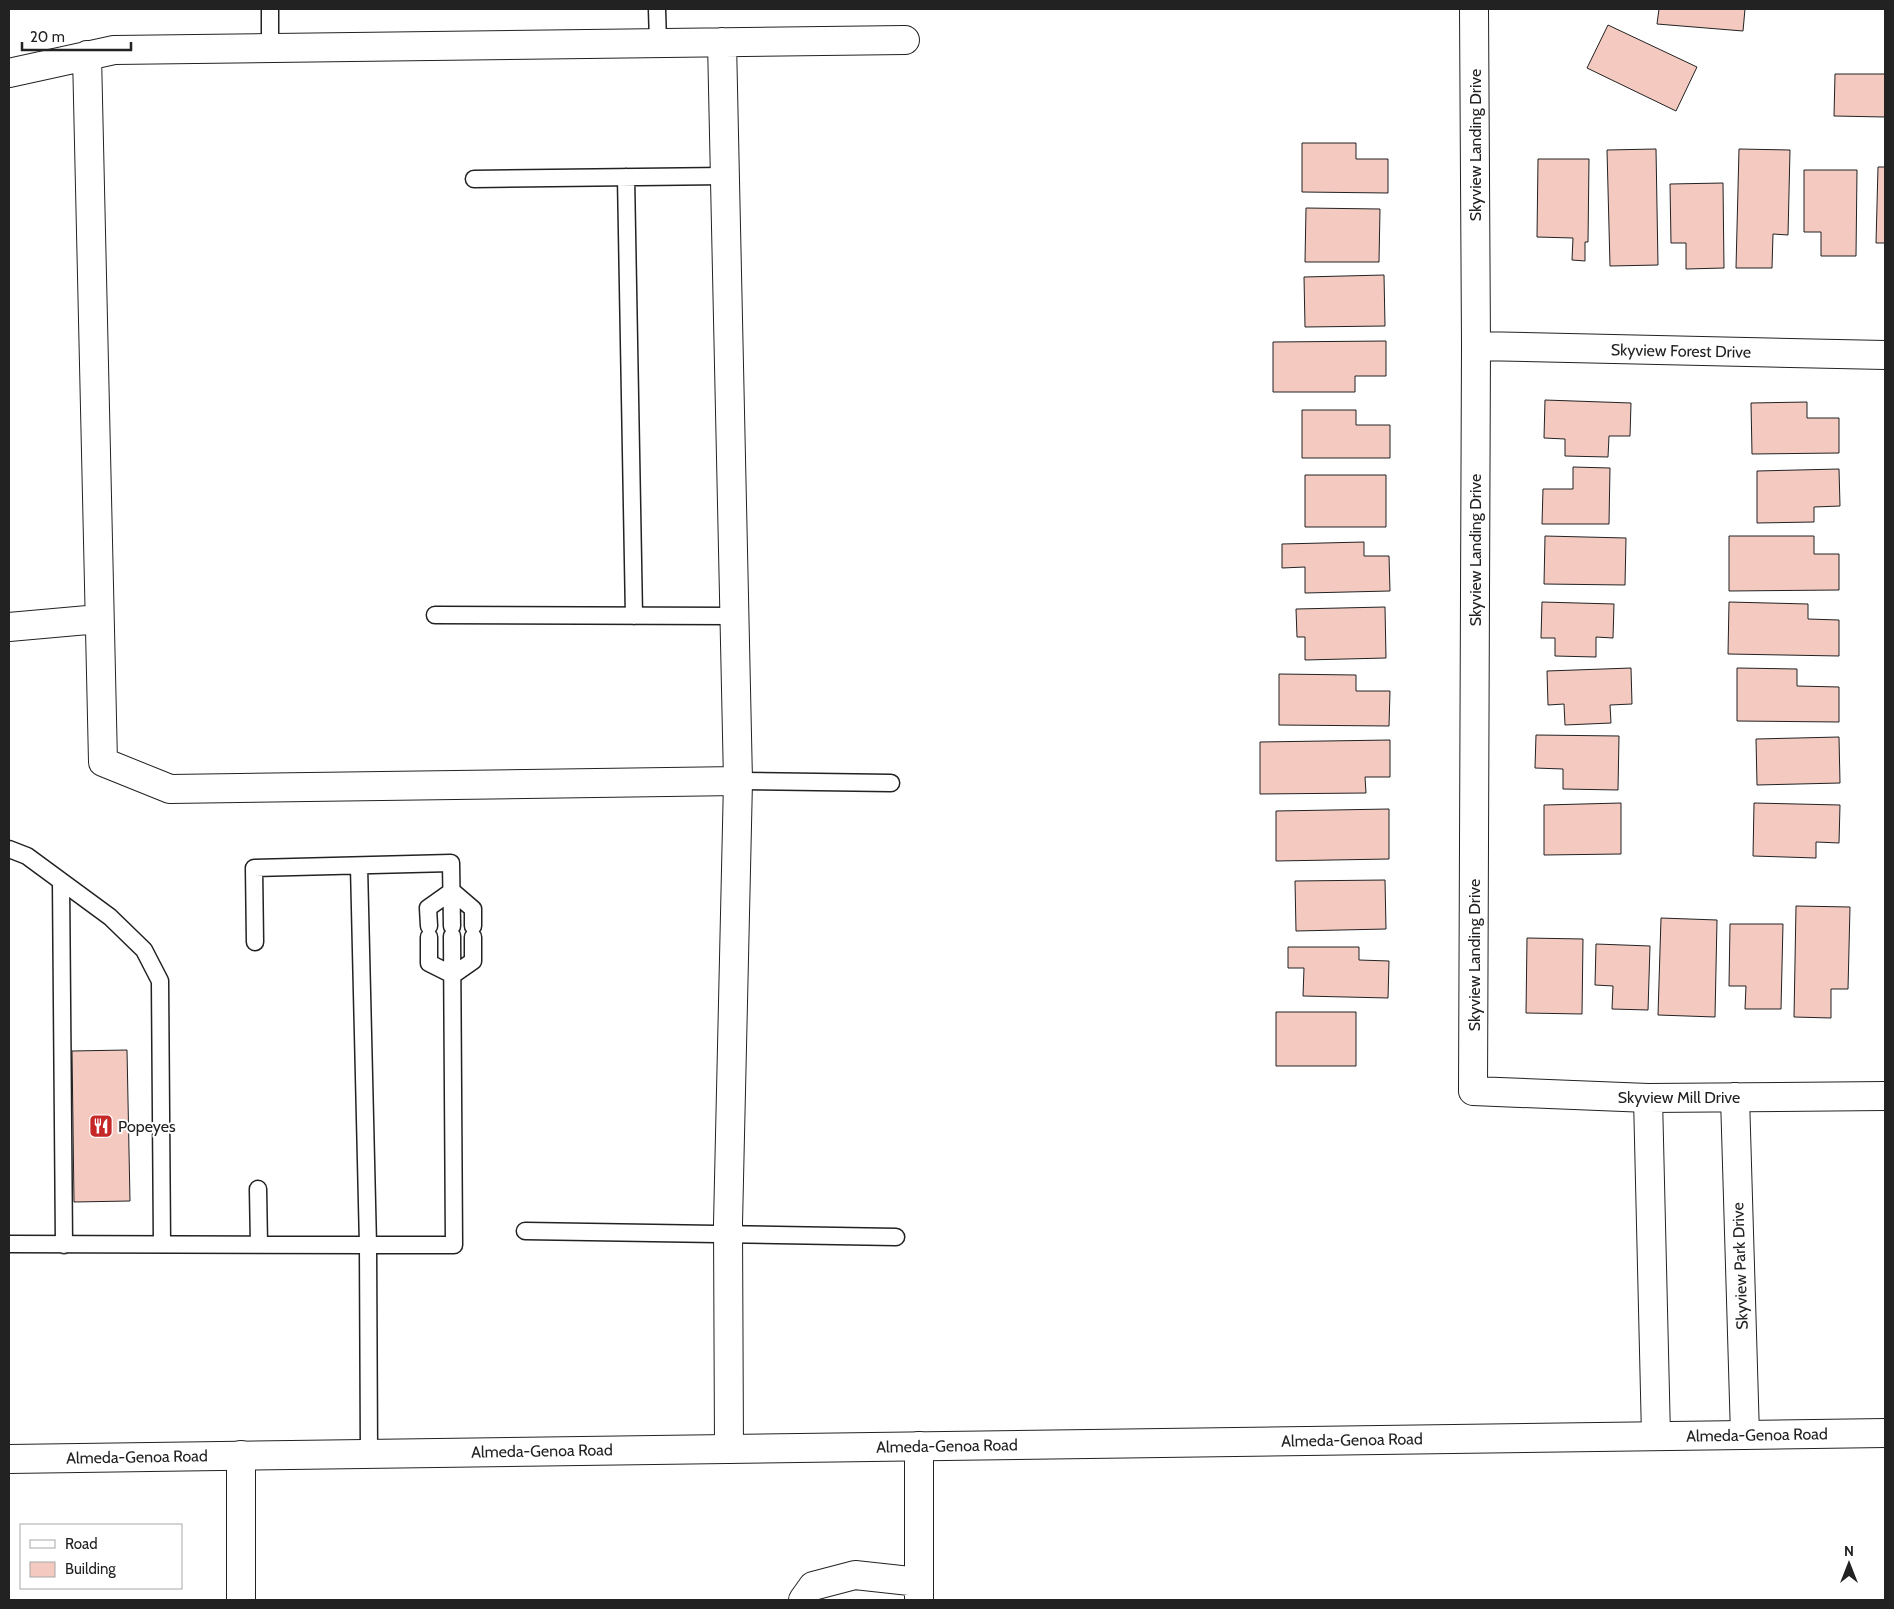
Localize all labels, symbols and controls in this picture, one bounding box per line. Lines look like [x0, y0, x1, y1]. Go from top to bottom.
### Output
scale bar [22, 20, 131, 52]
text: 20 m [30, 28, 65, 46]
street label: Skyview Landing Drive [1466, 69, 1485, 221]
street label: Skyview Forest Drive [1611, 340, 1751, 362]
street label: Skyview Landing Drive [1466, 474, 1485, 626]
street label: Skyview Landing Drive [1465, 879, 1484, 1031]
street label: Skyview Mill Drive [1618, 1088, 1740, 1107]
restaurant icon: Popeyes [88, 1113, 114, 1139]
place label: Popeyes [118, 1117, 176, 1136]
street label: Skyview Park Drive [1728, 1202, 1752, 1330]
street label: Almeda-Genoa Road [1686, 1424, 1828, 1446]
street label: Almeda-Genoa Road [1281, 1429, 1423, 1451]
street label: Almeda-Genoa Road [876, 1435, 1018, 1457]
street label: Almeda-Genoa Road [471, 1440, 613, 1462]
street label: Almeda-Genoa Road [66, 1446, 208, 1468]
legend [20, 1524, 182, 1589]
text: Road [65, 1535, 98, 1553]
north arrow [1824, 1539, 1874, 1589]
text: N [1844, 1542, 1854, 1560]
text: Building [65, 1560, 116, 1578]

